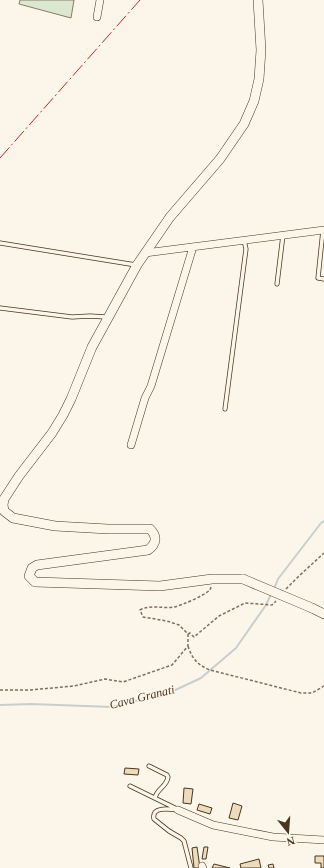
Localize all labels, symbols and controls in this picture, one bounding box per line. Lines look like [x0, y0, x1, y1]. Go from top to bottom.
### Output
water label: Cava Granati [108, 682, 176, 712]
north arrow [268, 812, 308, 852]
text: N [285, 835, 296, 848]

